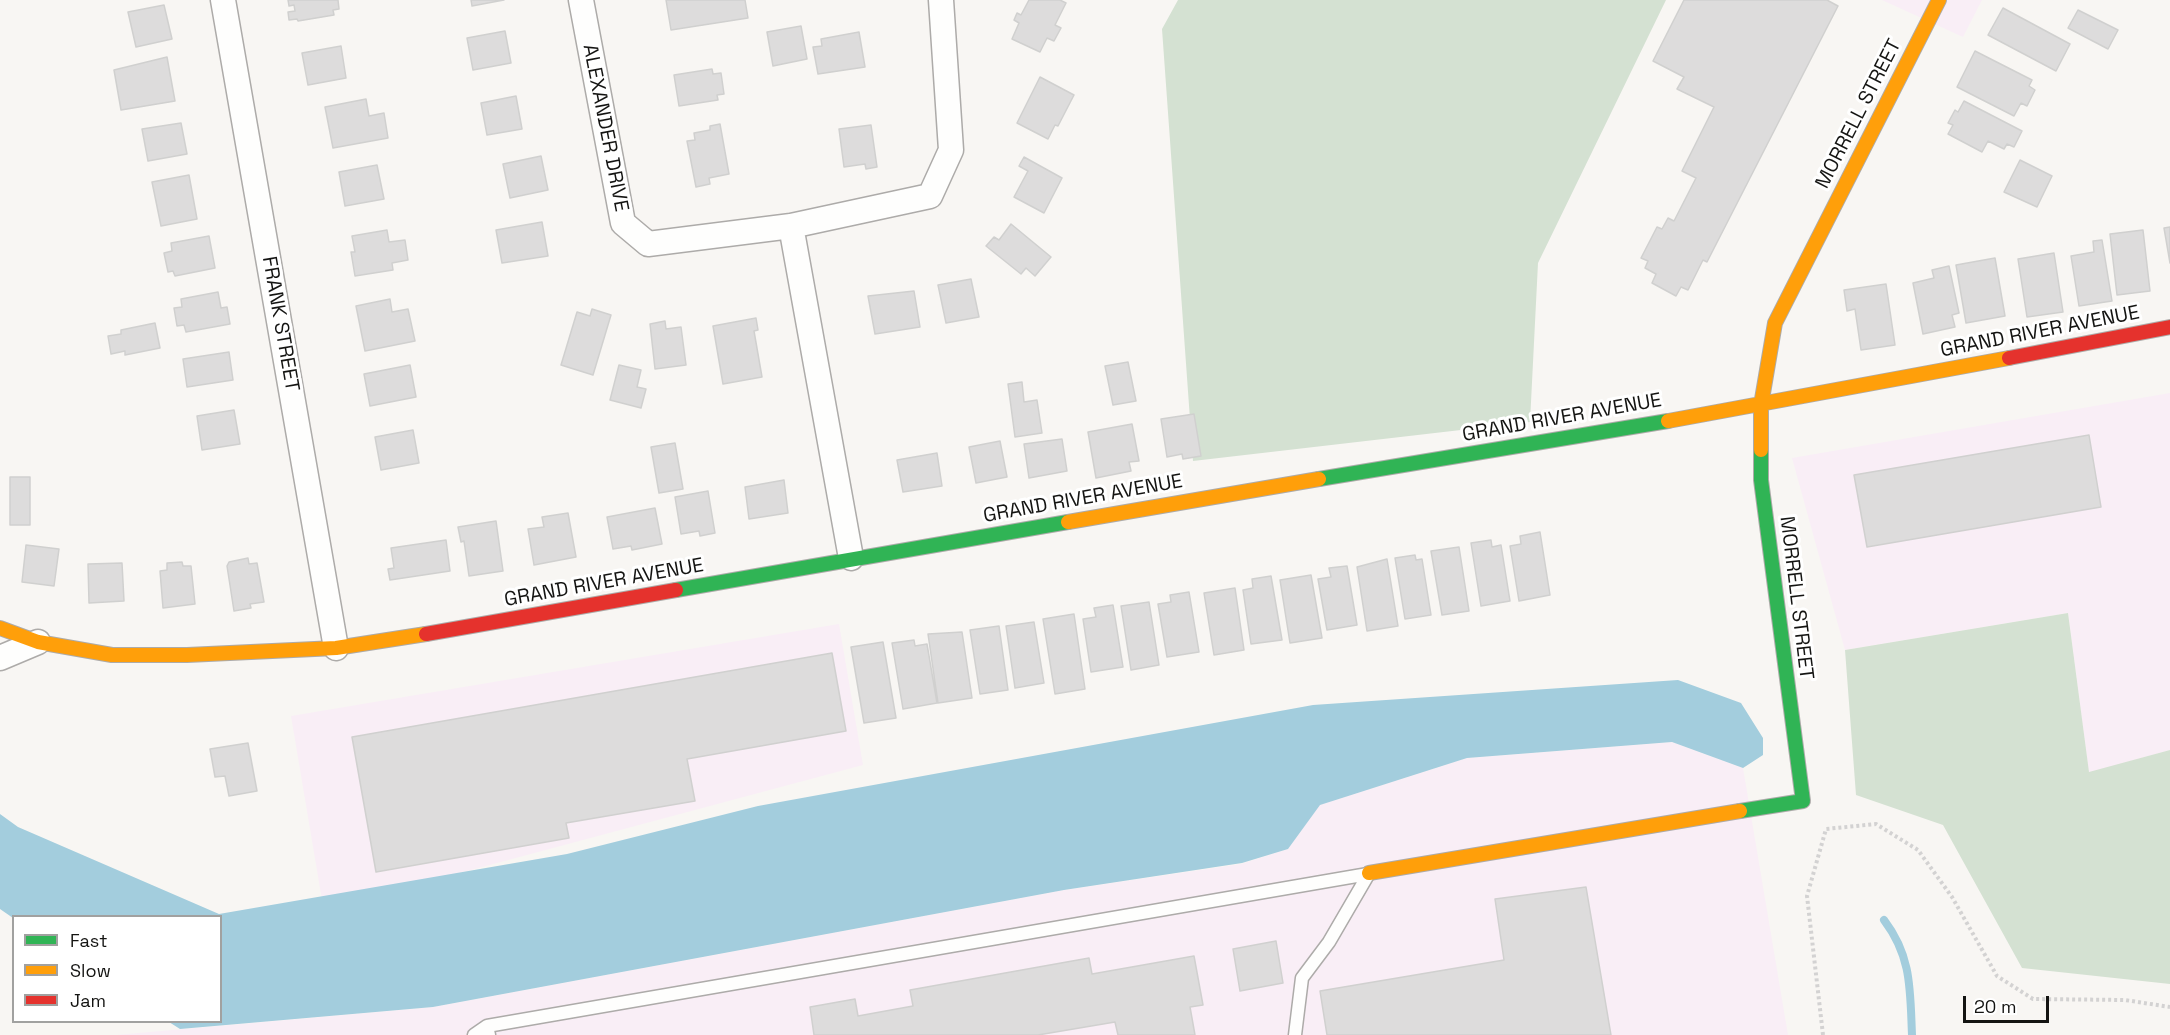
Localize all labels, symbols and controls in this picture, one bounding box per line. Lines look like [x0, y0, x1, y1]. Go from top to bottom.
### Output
street label: MORRELL STREET [1811, 35, 1907, 193]
street label: ALEXANDER DRIVE [577, 42, 633, 214]
street label: FRANK STREET [256, 254, 304, 394]
street label: GRAND RIVER AVENUE [1939, 301, 2141, 363]
street label: GRAND RIVER AVENUE [1460, 389, 1664, 447]
street label: GRAND RIVER AVENUE [981, 470, 1185, 528]
street label: MORRELL STREET [1774, 515, 1818, 681]
street label: GRAND RIVER AVENUE [502, 554, 706, 612]
legend [12, 915, 222, 1023]
text: Fast [70, 929, 107, 952]
text: Slow [70, 959, 111, 982]
scale bar [1966, 984, 2052, 1022]
text: Jam [70, 989, 106, 1012]
text: 20 m [1974, 995, 2017, 1018]

